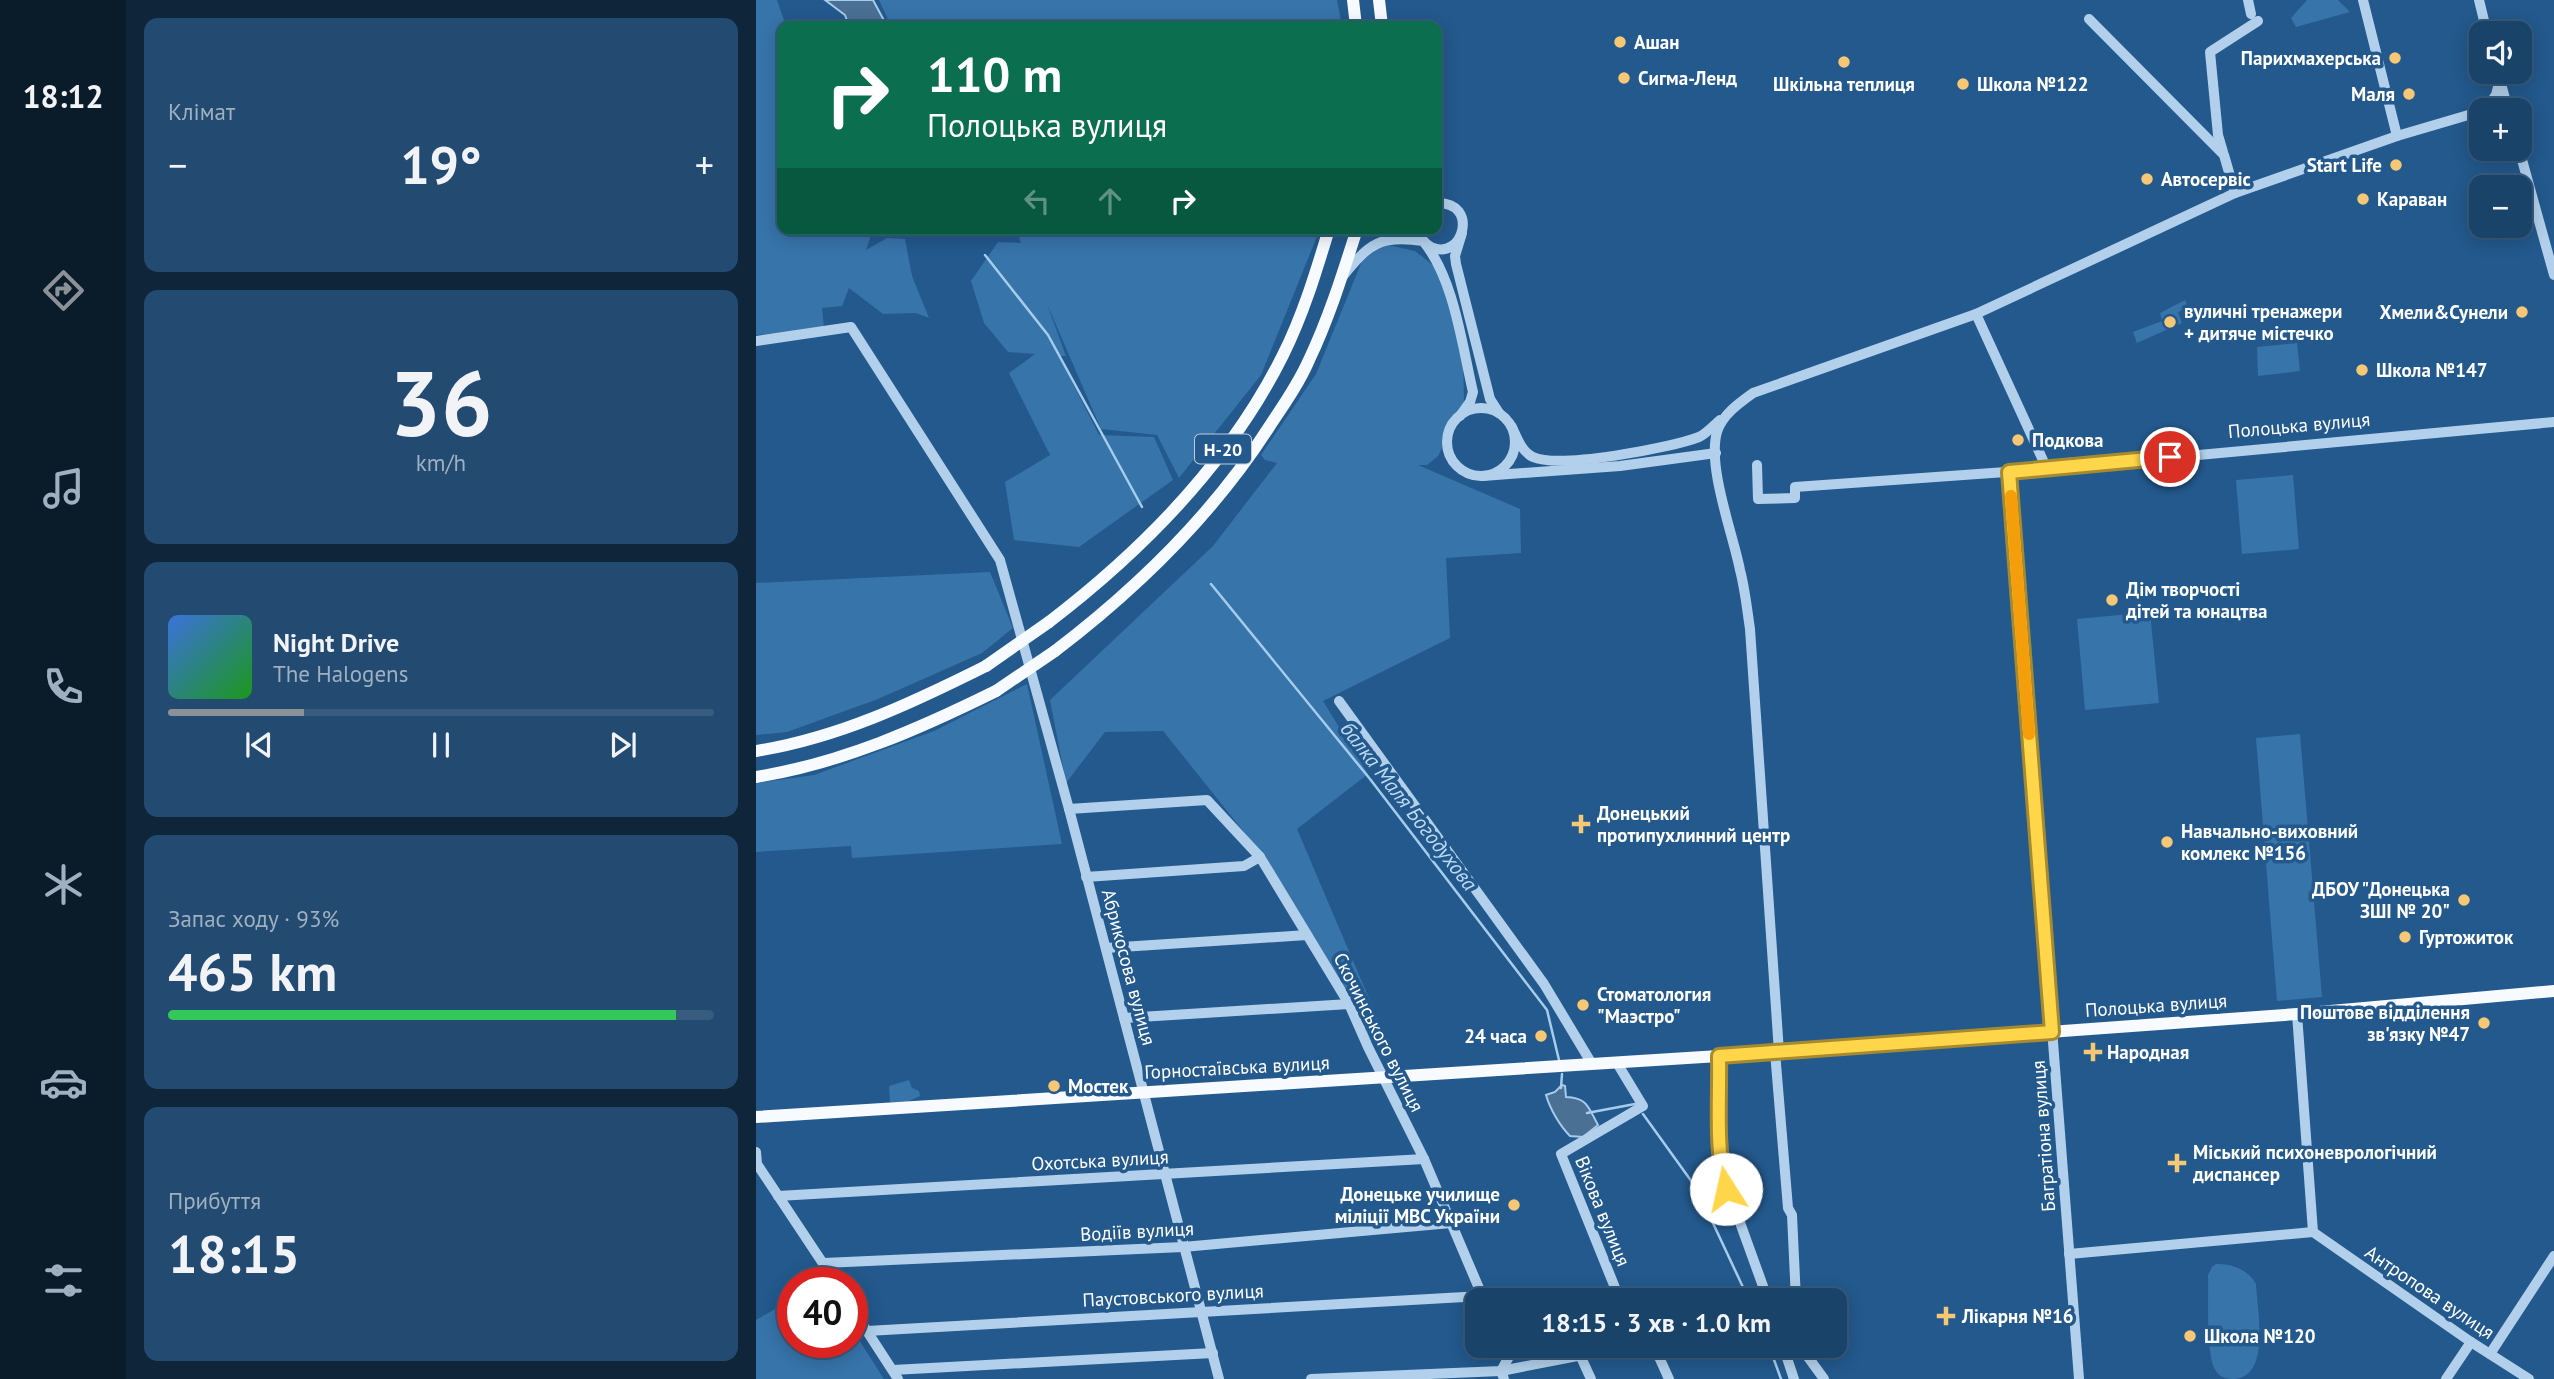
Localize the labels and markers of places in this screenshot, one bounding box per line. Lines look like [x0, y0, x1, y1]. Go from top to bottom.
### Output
place label: Ашан [1634, 30, 1679, 54]
marker: Ашан [1612, 34, 1628, 50]
place label: Парихмахерська [2241, 46, 2381, 70]
marker: Парихмахерська [2387, 50, 2403, 66]
marker: Шкільна теплиця [1836, 54, 1852, 70]
place label: Сигма-Ленд [1638, 66, 1737, 90]
marker: Сигма-Ленд [1616, 70, 1632, 86]
place label: Шкільна теплиця [1773, 72, 1915, 96]
place label: Школа №122 [1977, 72, 2088, 96]
marker: Школа №122 [1955, 76, 1971, 92]
place label: Маля [2351, 82, 2395, 106]
marker: Маля [2401, 86, 2417, 102]
place label: Start Life [2307, 153, 2382, 177]
marker: Start Life [2388, 157, 2404, 173]
place label: Автосервіс [2161, 167, 2251, 191]
marker: Автосервіс [2139, 171, 2155, 187]
place label: Караван [2377, 187, 2447, 211]
marker: Караван [2355, 191, 2371, 207]
place label: вуличні тренажери + дитяче містечко [2184, 299, 2342, 345]
place label: Хмели&Сунели [2379, 300, 2508, 324]
marker: Хмели&Сунели [2514, 304, 2530, 320]
marker: вуличні тренажери + дитяче містечко [2162, 314, 2178, 330]
place label: Школа №147 [2376, 358, 2487, 382]
marker: Школа №147 [2354, 362, 2370, 378]
pin [2140, 427, 2200, 487]
place label: Подкова [2032, 428, 2103, 452]
marker: Подкова [2010, 432, 2026, 448]
place label: Дім творчості дітей та юнацтва [2125, 577, 2268, 623]
marker: Дім творчості дітей та юнацтва [2104, 592, 2120, 608]
place label: Донецький протипухлинний центр [1597, 801, 1790, 847]
marker: Донецький протипухлинний центр [1571, 814, 1591, 834]
place label: Навчально-виховний комлекс №156 [2181, 819, 2358, 865]
marker: Навчально-виховний комлекс №156 [2159, 834, 2175, 850]
place label: ДБОУ "Донецька ЗШІ № 20" [2312, 877, 2450, 923]
marker: ДБОУ "Донецька ЗШІ № 20" [2456, 892, 2472, 908]
place label: Гуртожиток [2419, 925, 2514, 949]
marker: Гуртожиток [2397, 929, 2413, 945]
place label: Стоматология "Маэстро" [1597, 982, 1711, 1028]
marker: Стоматология "Маэстро" [1575, 997, 1591, 1013]
place label: Поштове відділення зв'язку №47 [2300, 1000, 2470, 1046]
marker: Поштове відділення зв'язку №47 [2476, 1015, 2492, 1031]
place label: 24 часа [1464, 1024, 1527, 1048]
marker: 24 часа [1533, 1028, 1549, 1044]
place label: Народная [2107, 1040, 2189, 1064]
marker: Народная [2085, 1044, 2101, 1060]
place label: Мостек [1068, 1074, 1129, 1098]
marker: Мостек [1046, 1078, 1062, 1094]
place label: Міський психоневрологічний диспансер [2192, 1140, 2437, 1186]
marker: Міський психоневрологічний диспансер [2167, 1153, 2187, 1173]
place label: Донецьке училище міліції МВС України [1335, 1182, 1500, 1228]
marker: Донецьке училище міліції МВС України [1506, 1197, 1522, 1213]
place label: Лікарня №16 [1961, 1304, 2074, 1328]
marker: Лікарня №16 [1936, 1306, 1956, 1326]
place label: Школа №120 [2204, 1324, 2316, 1348]
marker: Школа №120 [2182, 1328, 2198, 1344]

